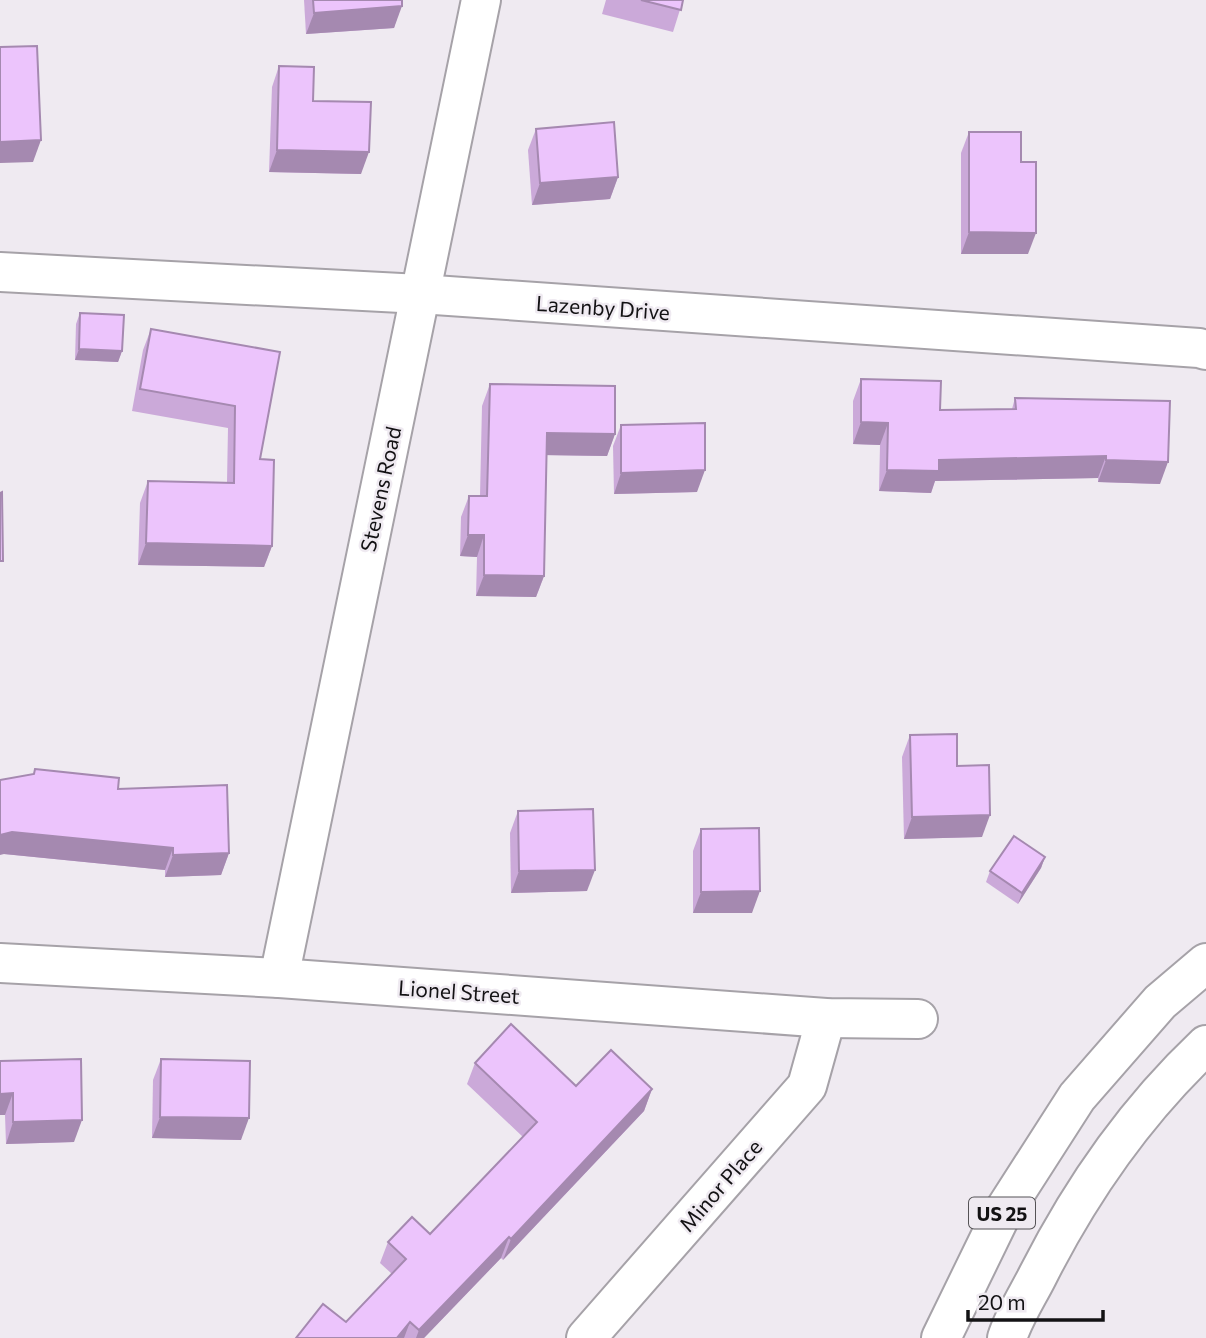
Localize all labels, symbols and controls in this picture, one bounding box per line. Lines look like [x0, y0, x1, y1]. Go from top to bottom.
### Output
street label: Lazenby Drive [535, 290, 671, 324]
street label: Stevens Road [355, 424, 405, 554]
street label: Lionel Street [397, 974, 521, 1008]
street label: Minor Place [673, 1134, 767, 1236]
road number: US 25 [969, 1198, 1035, 1228]
scale bar [968, 1278, 1103, 1322]
text: 20 m [978, 1289, 1026, 1314]

